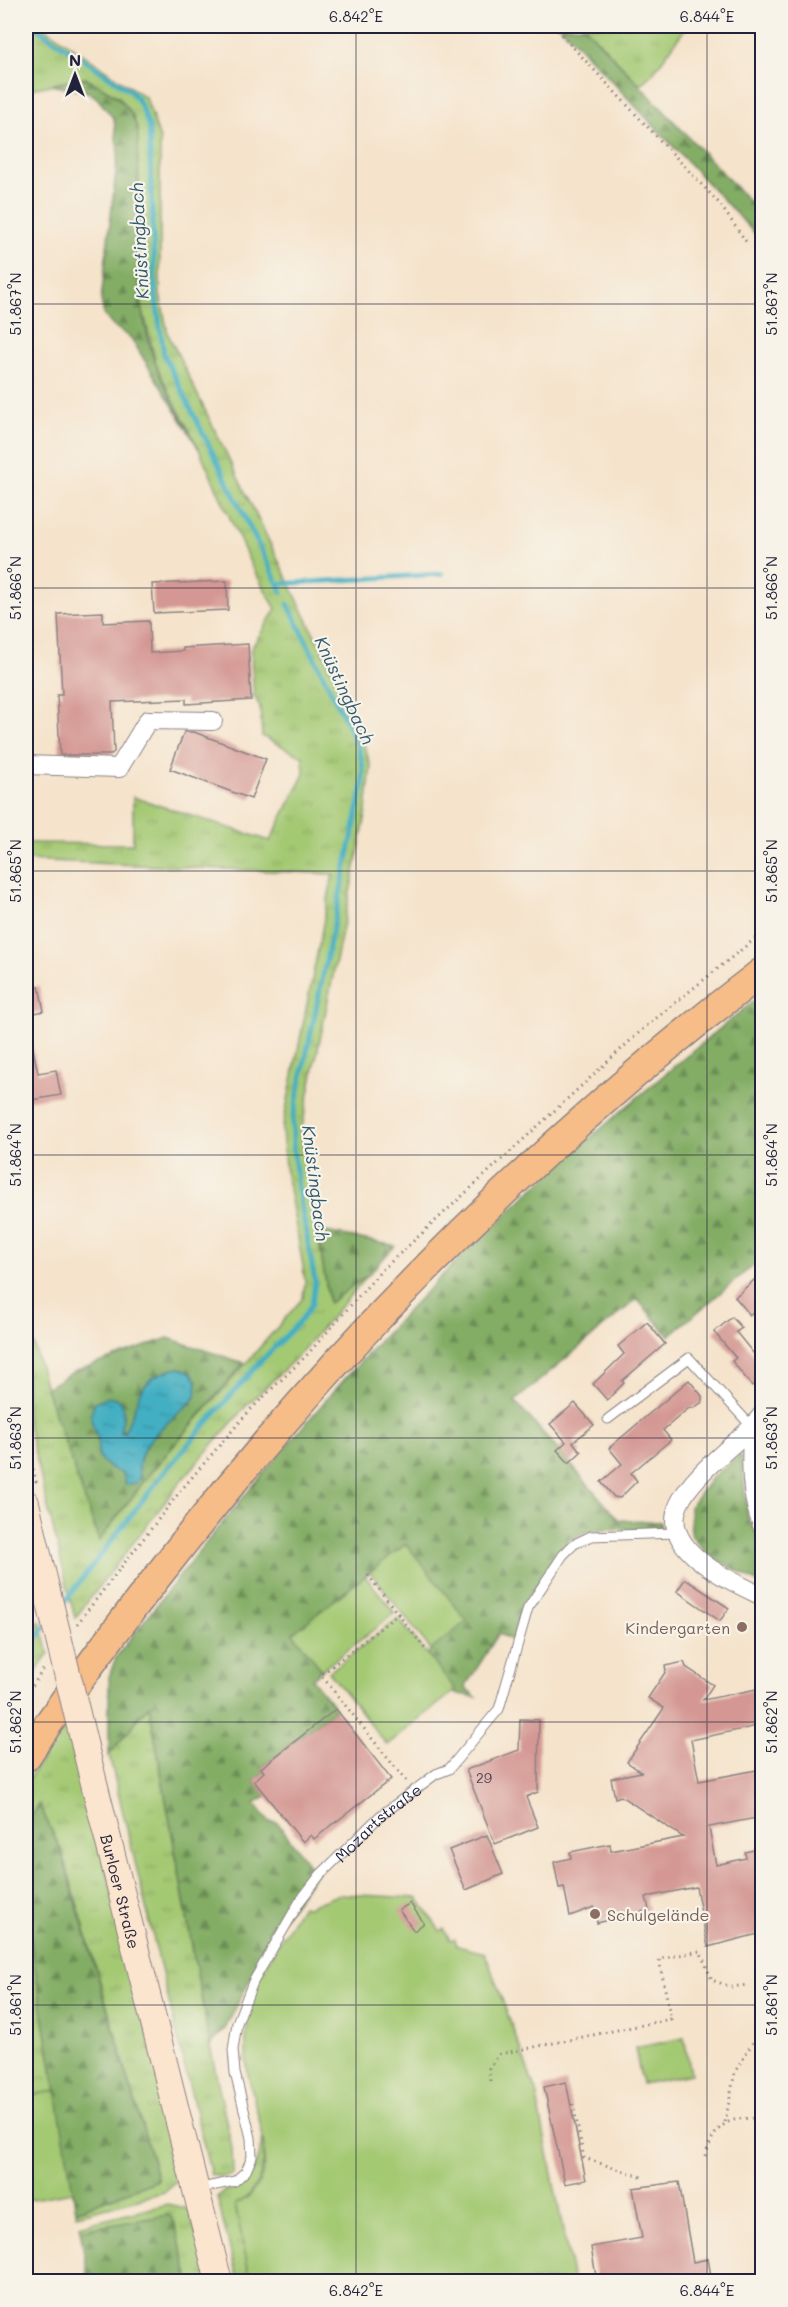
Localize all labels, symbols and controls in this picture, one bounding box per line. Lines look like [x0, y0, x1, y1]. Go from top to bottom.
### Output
text: 6.842°E [329, 6, 383, 26]
text: 6.844°E [680, 6, 735, 26]
north arrow [45, 45, 105, 105]
text: N [69, 49, 81, 70]
water label: Knüstingbach [124, 182, 154, 300]
text: 51.867°N [5, 272, 25, 336]
text: 51.867°N [761, 272, 781, 336]
text: 51.866°N [5, 556, 25, 620]
text: 51.866°N [761, 556, 781, 620]
water label: Knüstingbach [309, 632, 381, 748]
text: 51.865°N [5, 839, 25, 903]
text: 51.865°N [761, 839, 781, 903]
text: 51.864°N [5, 1123, 25, 1187]
text: 51.864°N [761, 1123, 781, 1187]
water label: Knüstingbach [297, 1124, 335, 1242]
text: 51.863°N [5, 1406, 25, 1470]
text: 51.863°N [761, 1406, 781, 1470]
place label: Kindergarten [625, 1617, 730, 1638]
marker: Kindergarten [735, 1620, 749, 1634]
text: 51.862°N [5, 1690, 25, 1754]
text: 51.862°N [761, 1690, 781, 1754]
house number: 29 [476, 1768, 492, 1787]
street label: Mozartstraße [330, 1778, 425, 1866]
street label: Burloer Straße [97, 1832, 146, 1951]
place label: Schulgelände [607, 1904, 709, 1925]
marker: Schulgelände [588, 1907, 602, 1921]
text: 51.861°N [5, 1974, 25, 2036]
text: 51.861°N [761, 1974, 781, 2036]
text: 6.842°E [329, 2280, 383, 2300]
text: 6.844°E [680, 2280, 735, 2300]

